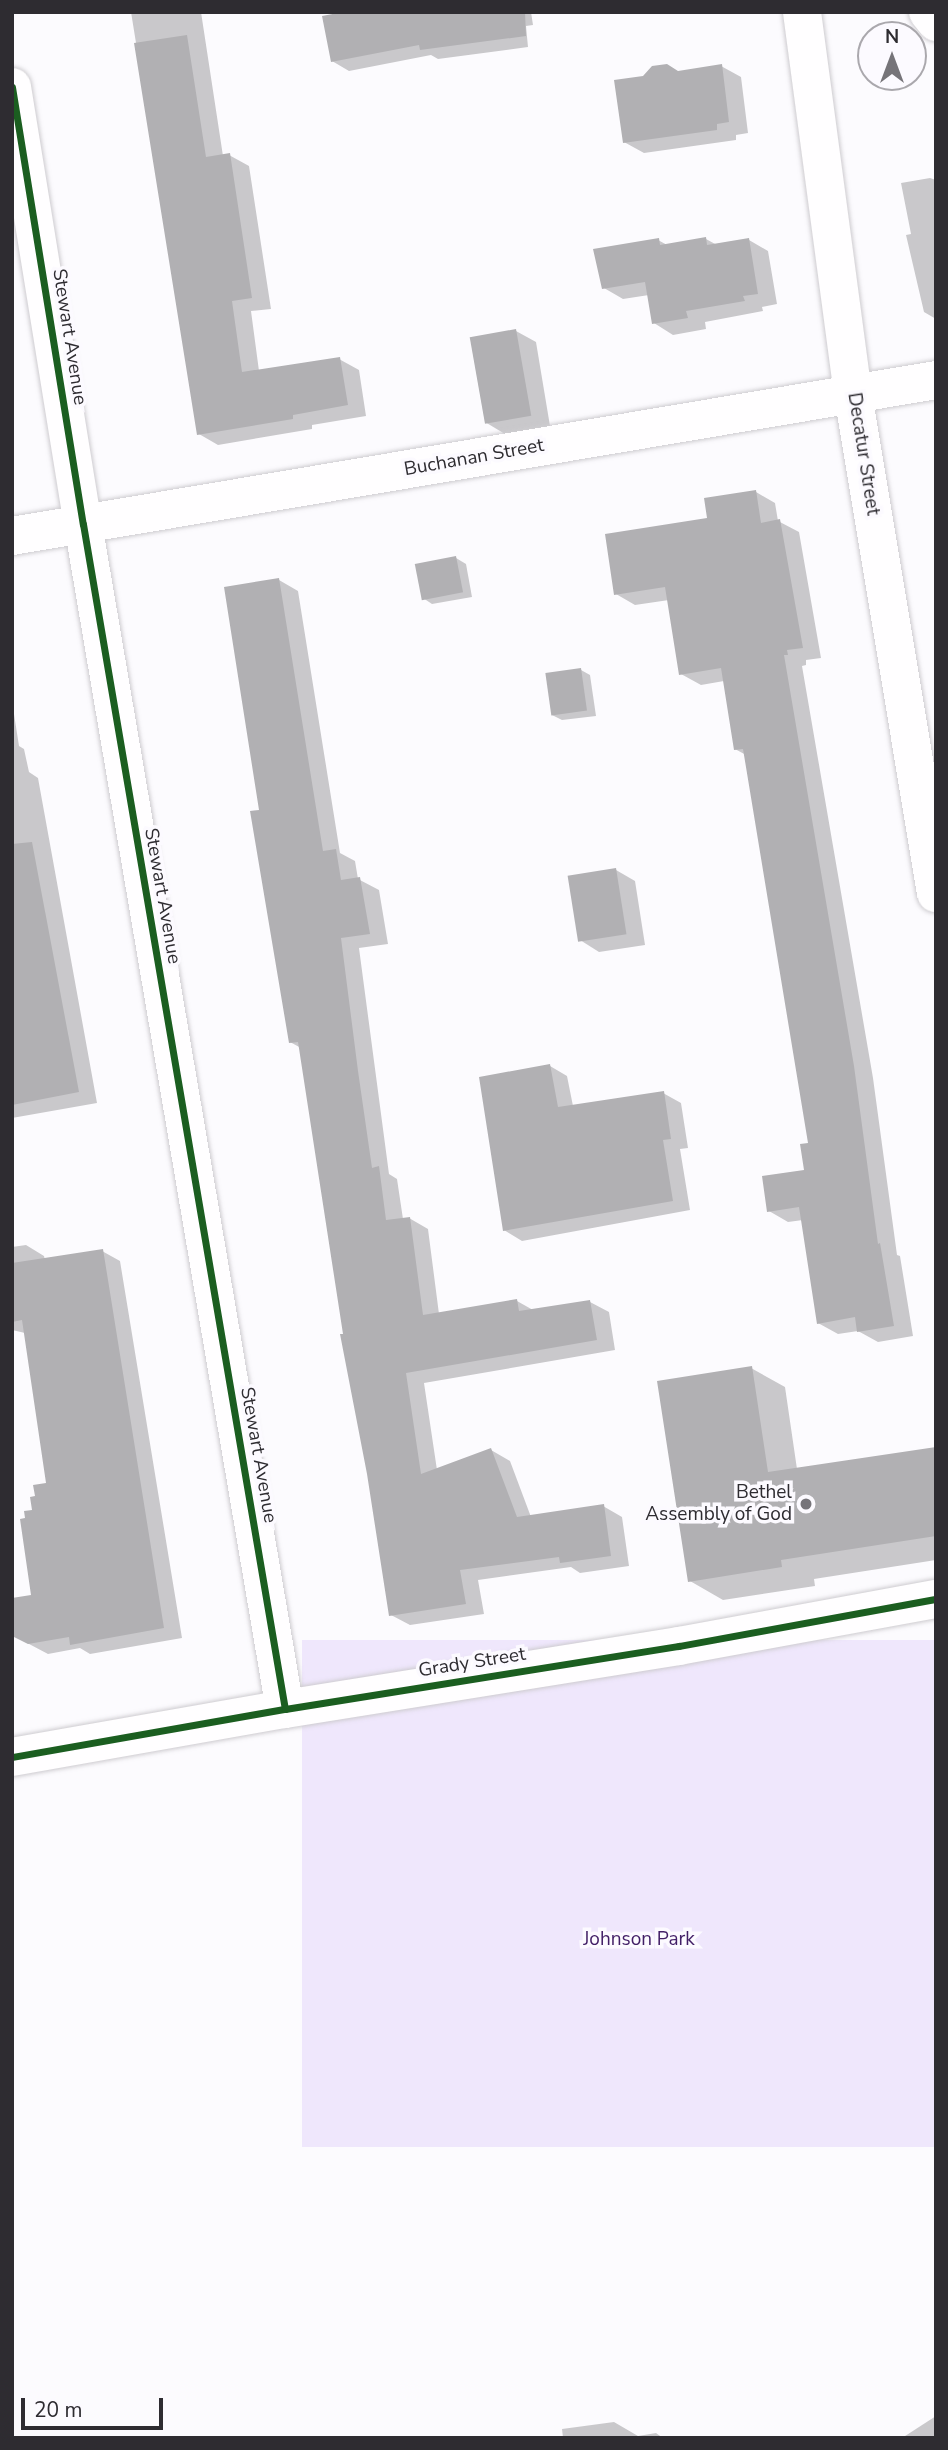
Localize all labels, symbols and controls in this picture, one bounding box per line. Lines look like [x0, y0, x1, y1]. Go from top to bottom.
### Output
north arrow [857, 21, 927, 91]
text: N [885, 24, 899, 50]
street label: Stewart Avenue [47, 267, 91, 407]
street label: Decatur Street [842, 391, 884, 517]
street label: Buchanan Street [402, 434, 546, 482]
street label: Stewart Avenue [139, 826, 185, 966]
street label: Stewart Avenue [235, 1385, 281, 1525]
place label: Bethel Assembly of God [645, 1482, 792, 1526]
marker: Bethel Assembly of God [798, 1496, 814, 1512]
street label: Grady Street [417, 1643, 527, 1683]
park label: Johnson Park [583, 1929, 695, 1951]
scale bar [24, 2384, 166, 2428]
text: 20 m [34, 2396, 83, 2424]

